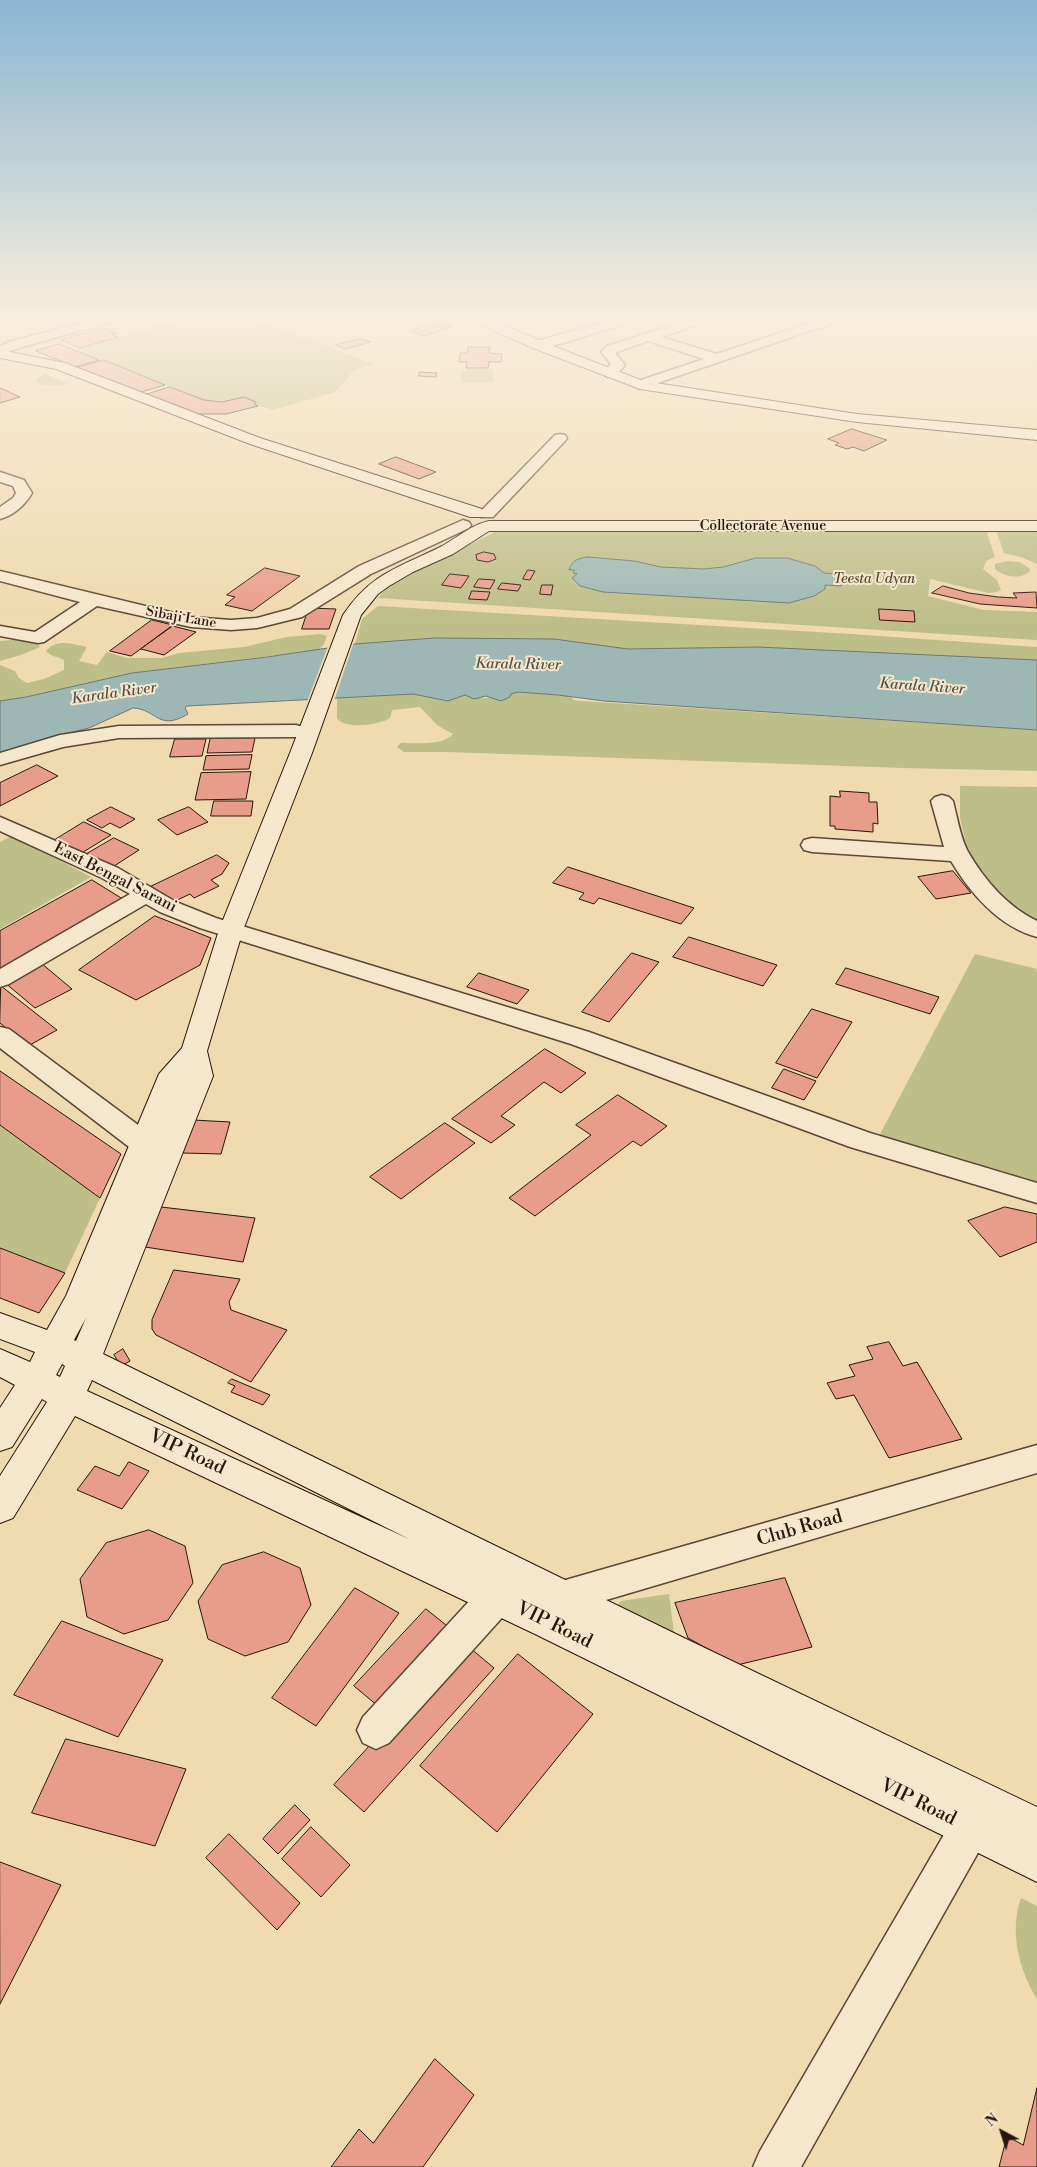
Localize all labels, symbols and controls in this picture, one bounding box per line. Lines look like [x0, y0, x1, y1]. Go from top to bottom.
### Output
street label: Collectorate Avenue [700, 519, 826, 535]
park label: Teesta Udyan [833, 572, 915, 588]
street label: Sibaji Lane [144, 604, 218, 632]
water label: Karala River [475, 655, 561, 675]
water label: Karala River [879, 675, 965, 699]
water label: Karala River [70, 679, 158, 709]
street label: East Bengal Sarani [50, 839, 180, 917]
street label: VIP Road [145, 1425, 229, 1481]
street label: Club Road [754, 1506, 846, 1552]
street label: VIP Road [512, 1598, 596, 1654]
street label: VIP Road [876, 1775, 960, 1831]
north arrow [977, 2107, 1027, 2157]
text: N [982, 2110, 1002, 2131]

